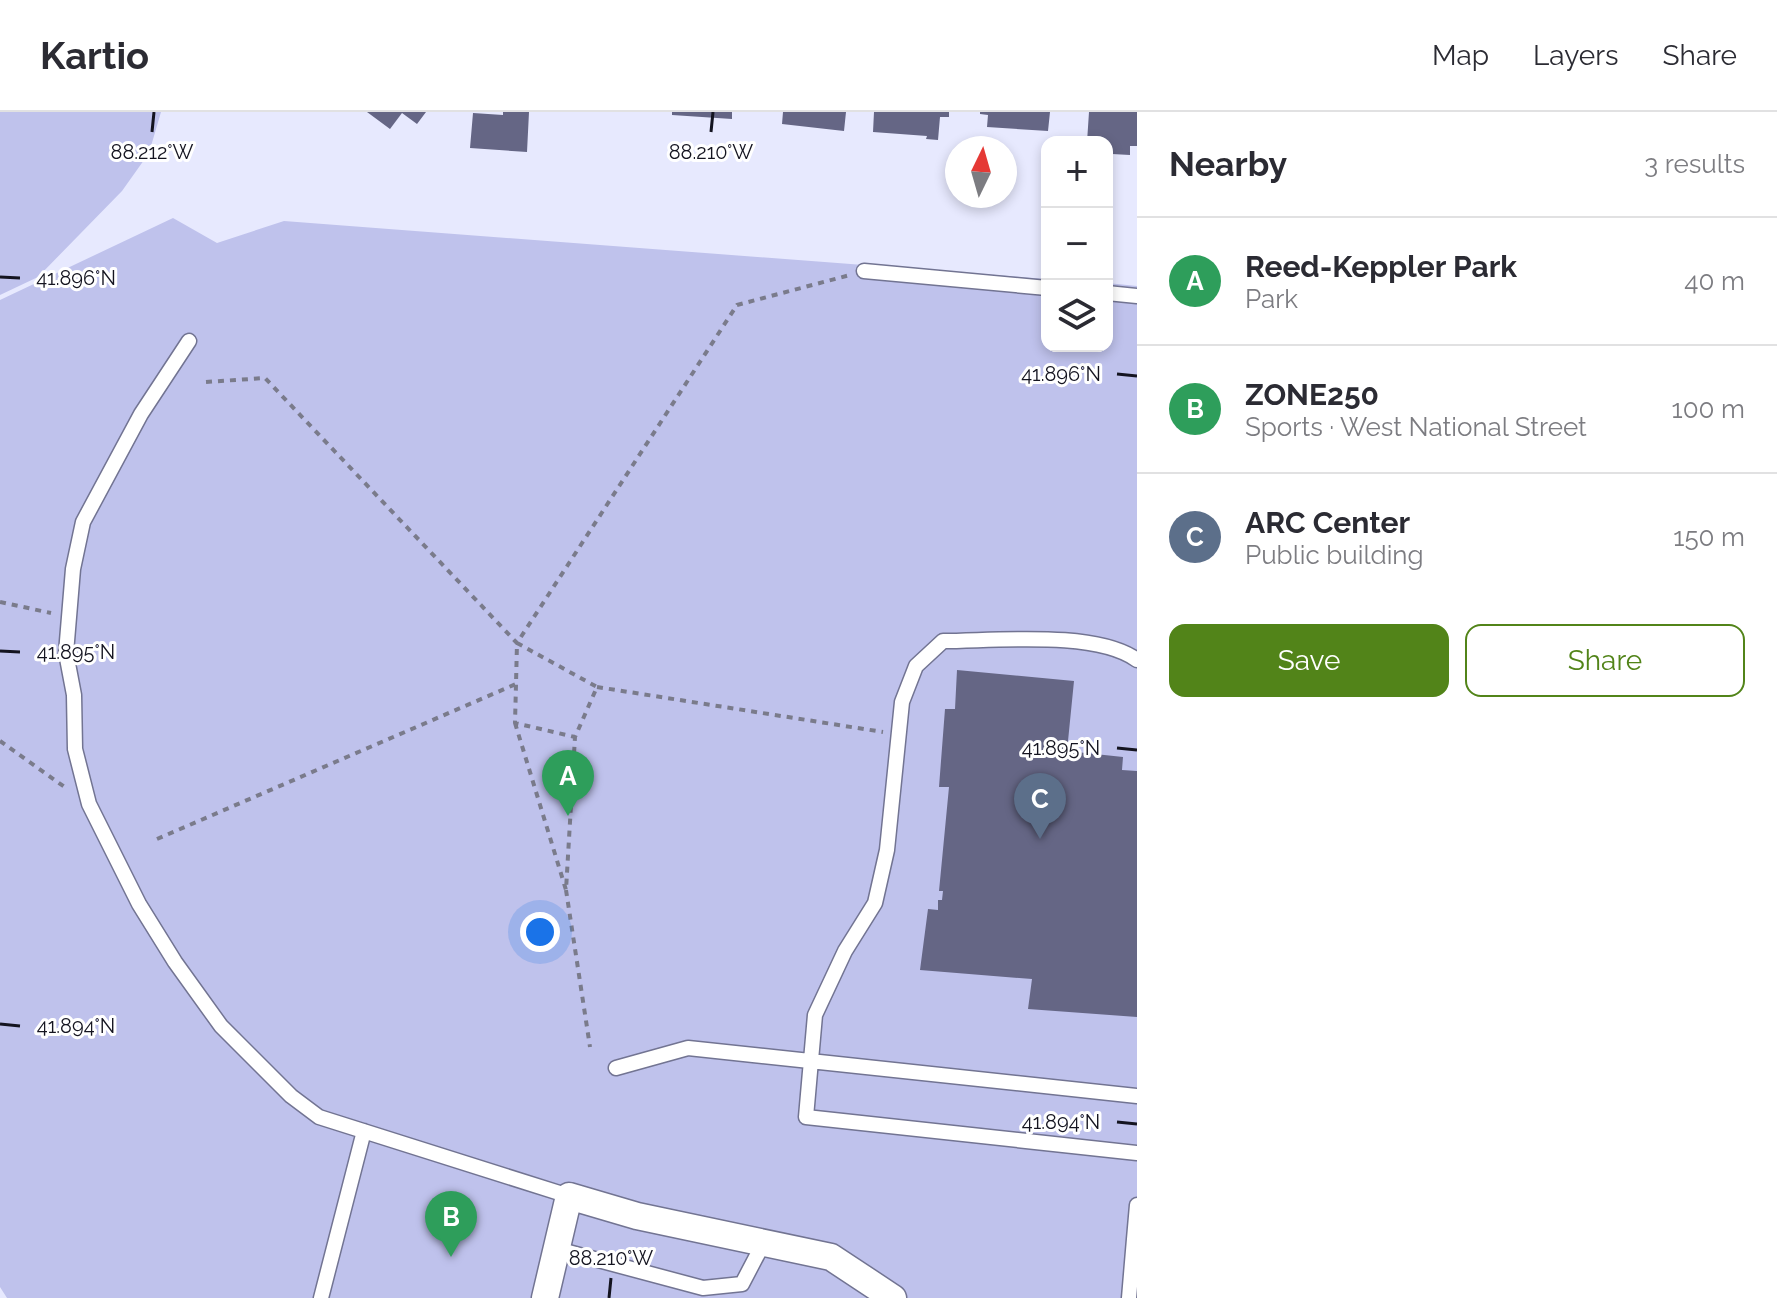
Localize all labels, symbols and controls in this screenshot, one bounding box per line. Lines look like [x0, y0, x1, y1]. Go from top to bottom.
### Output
text: Kartio [40, 33, 149, 78]
text: Map [1432, 39, 1489, 72]
text: Layers [1533, 39, 1619, 72]
text: Share [1663, 39, 1737, 72]
north arrow [945, 136, 1017, 208]
map controls [1041, 136, 1113, 352]
button: + [1041, 136, 1113, 208]
text: 88.212°W [111, 140, 194, 164]
text: 88.210°W [669, 140, 753, 164]
text: Nearby [1169, 144, 1287, 184]
text: 3 results [1644, 149, 1745, 179]
button: − [1041, 208, 1113, 280]
text: Reed-Keppler Park [1245, 249, 1517, 284]
text: 41.896°N [36, 266, 116, 290]
text: A [1186, 266, 1204, 296]
text: 40 m [1684, 266, 1745, 296]
button: layers [1041, 280, 1113, 352]
text: Park [1245, 284, 1298, 314]
text: 41.896°N [1021, 362, 1101, 386]
text: ZONE250 [1245, 377, 1379, 412]
text: B [1186, 394, 1204, 424]
text: 100 m [1672, 394, 1745, 424]
text: Sports · West National Street [1245, 412, 1587, 442]
text: ARC Center [1245, 505, 1410, 540]
text: C [1186, 522, 1204, 552]
text: 150 m [1673, 522, 1745, 552]
text: Public building [1245, 540, 1424, 570]
button: Save [1169, 624, 1449, 697]
button: Share [1465, 624, 1745, 697]
text: 41.895°N [37, 640, 115, 664]
text: 41.895°N [1022, 736, 1100, 760]
pin: A [542, 750, 594, 816]
pin: C [1014, 773, 1066, 839]
your location [520, 912, 560, 952]
text: 41.894°N [37, 1014, 115, 1038]
text: 41.894°N [1022, 1110, 1100, 1134]
pin: B [425, 1191, 477, 1257]
text: 88.210°W [569, 1246, 653, 1270]

